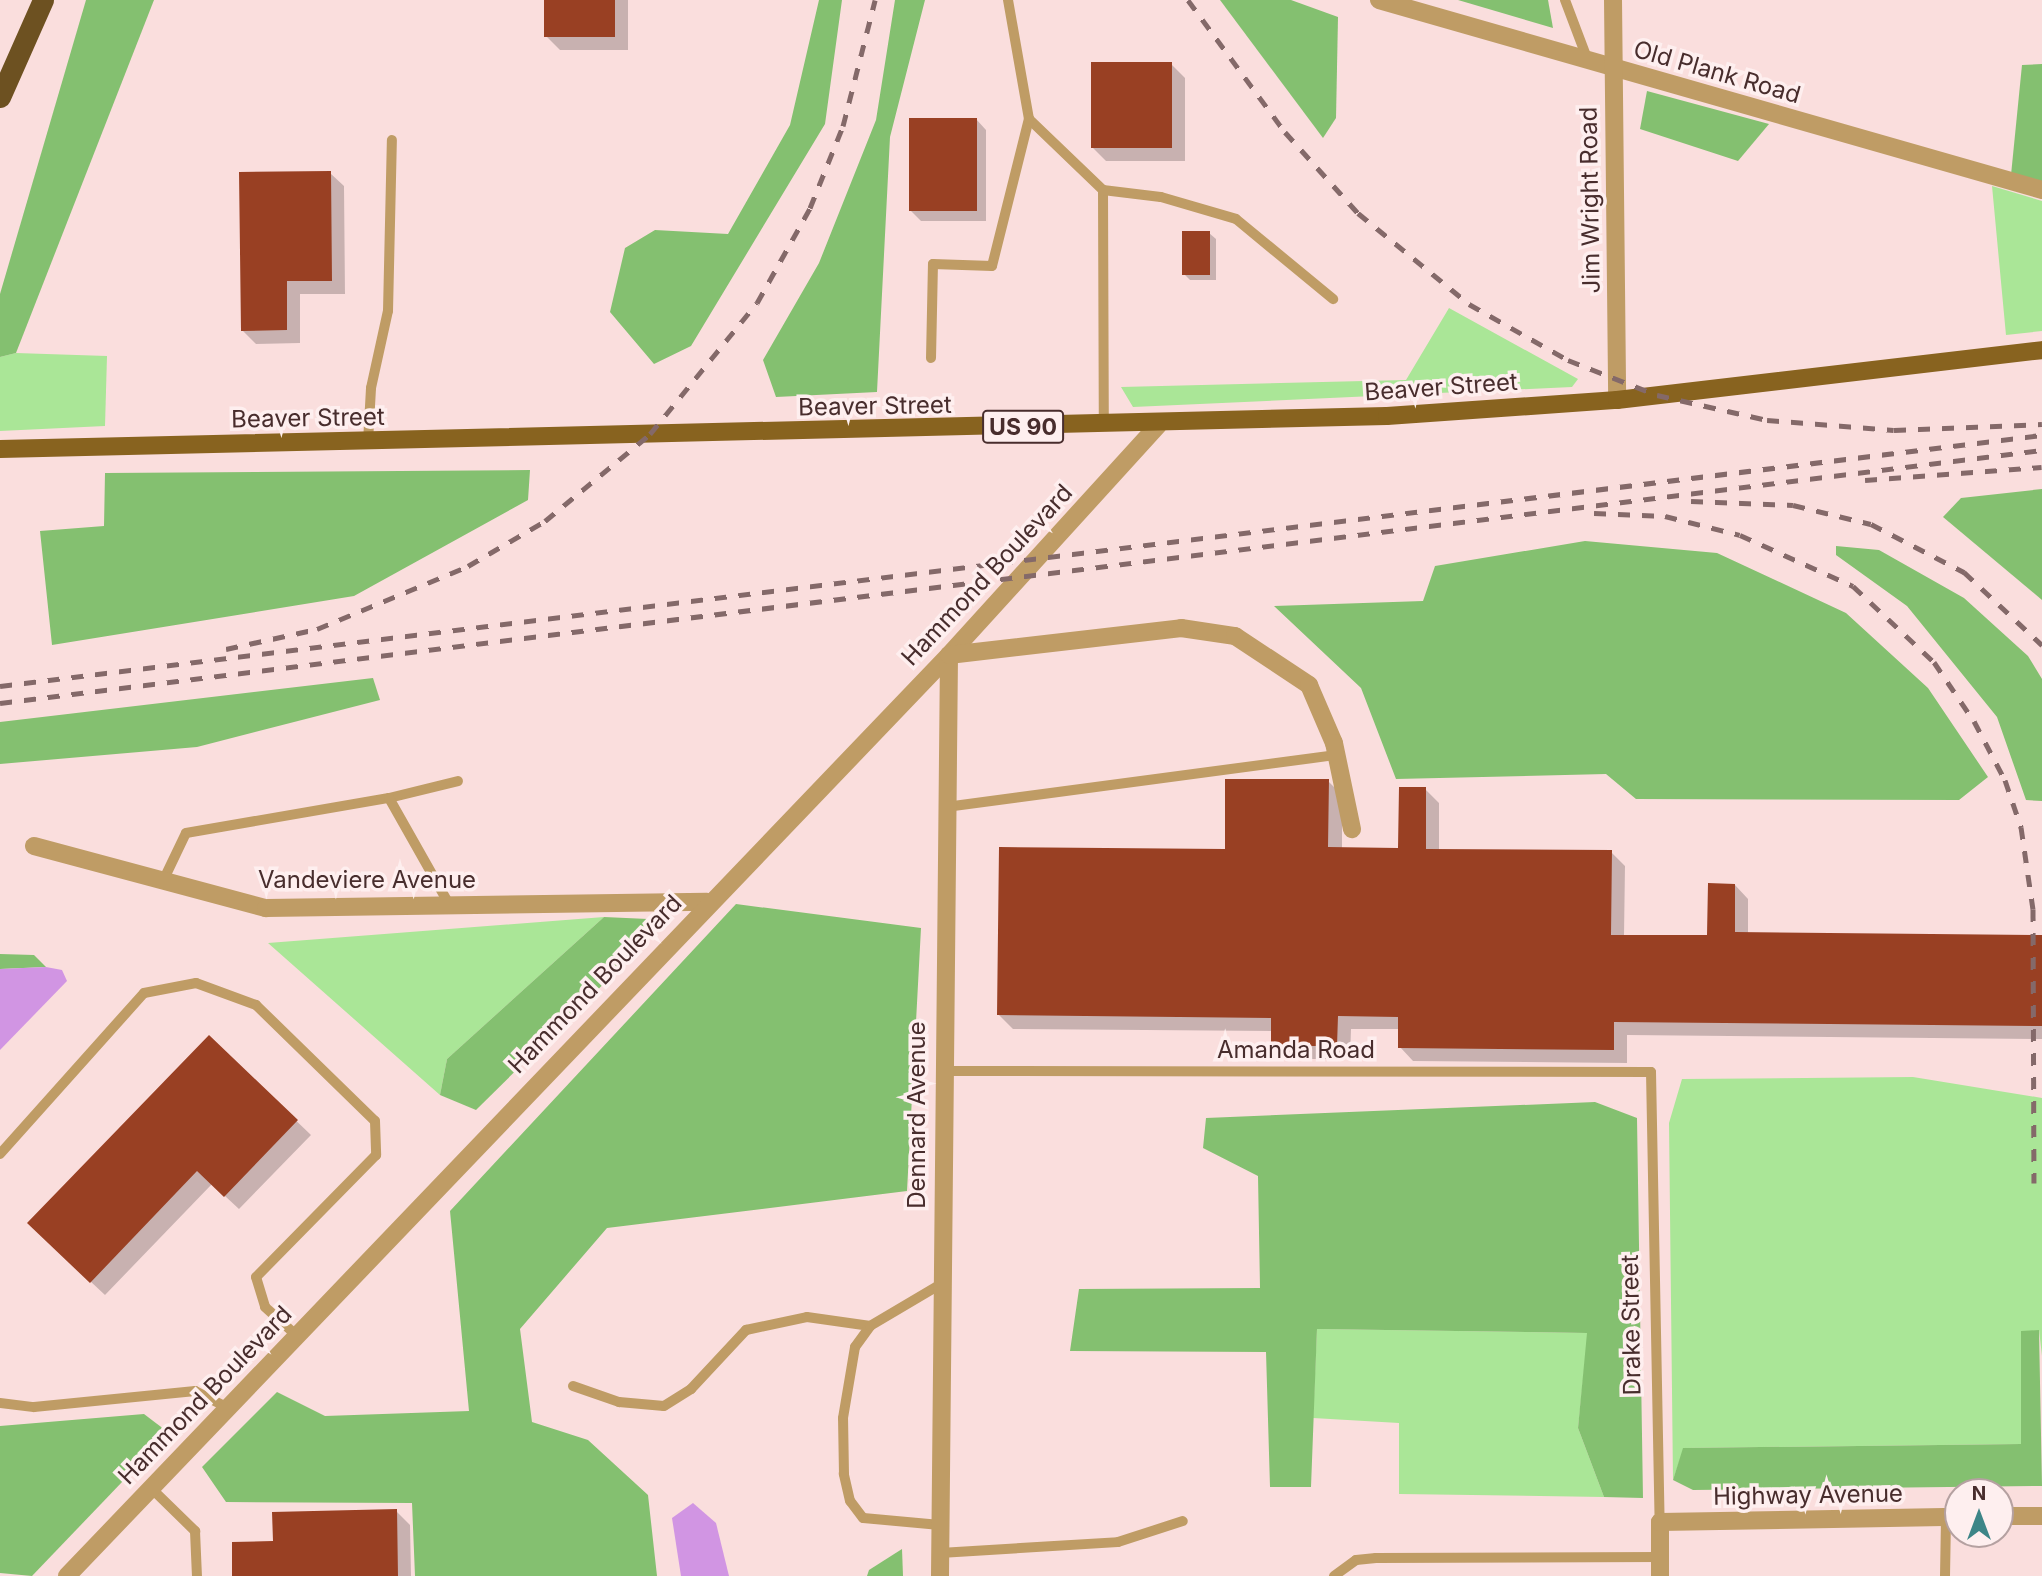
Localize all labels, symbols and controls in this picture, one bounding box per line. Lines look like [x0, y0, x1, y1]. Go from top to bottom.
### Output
street label: Old Plank Road [1630, 34, 1804, 110]
street label: Jim Wright Road [1574, 106, 1606, 294]
street label: Beaver Street [1363, 367, 1519, 407]
street label: Beaver Street [798, 390, 952, 422]
street label: Beaver Street [231, 402, 385, 434]
road number: US 90 [981, 408, 1065, 446]
street label: Hammond Boulevard [896, 478, 1078, 672]
street label: Vandeviere Avenue [258, 866, 476, 894]
street label: Hammond Boulevard [502, 889, 688, 1079]
street label: Dennard Avenue [903, 1021, 931, 1209]
street label: Amanda Road [1217, 1036, 1375, 1064]
street label: Drake Street [1615, 1254, 1647, 1396]
street label: Hammond Boulevard [112, 1300, 298, 1490]
north arrow [1944, 1478, 2014, 1548]
street label: Highway Avenue [1713, 1479, 1903, 1511]
text: N [1972, 1482, 1986, 1505]

